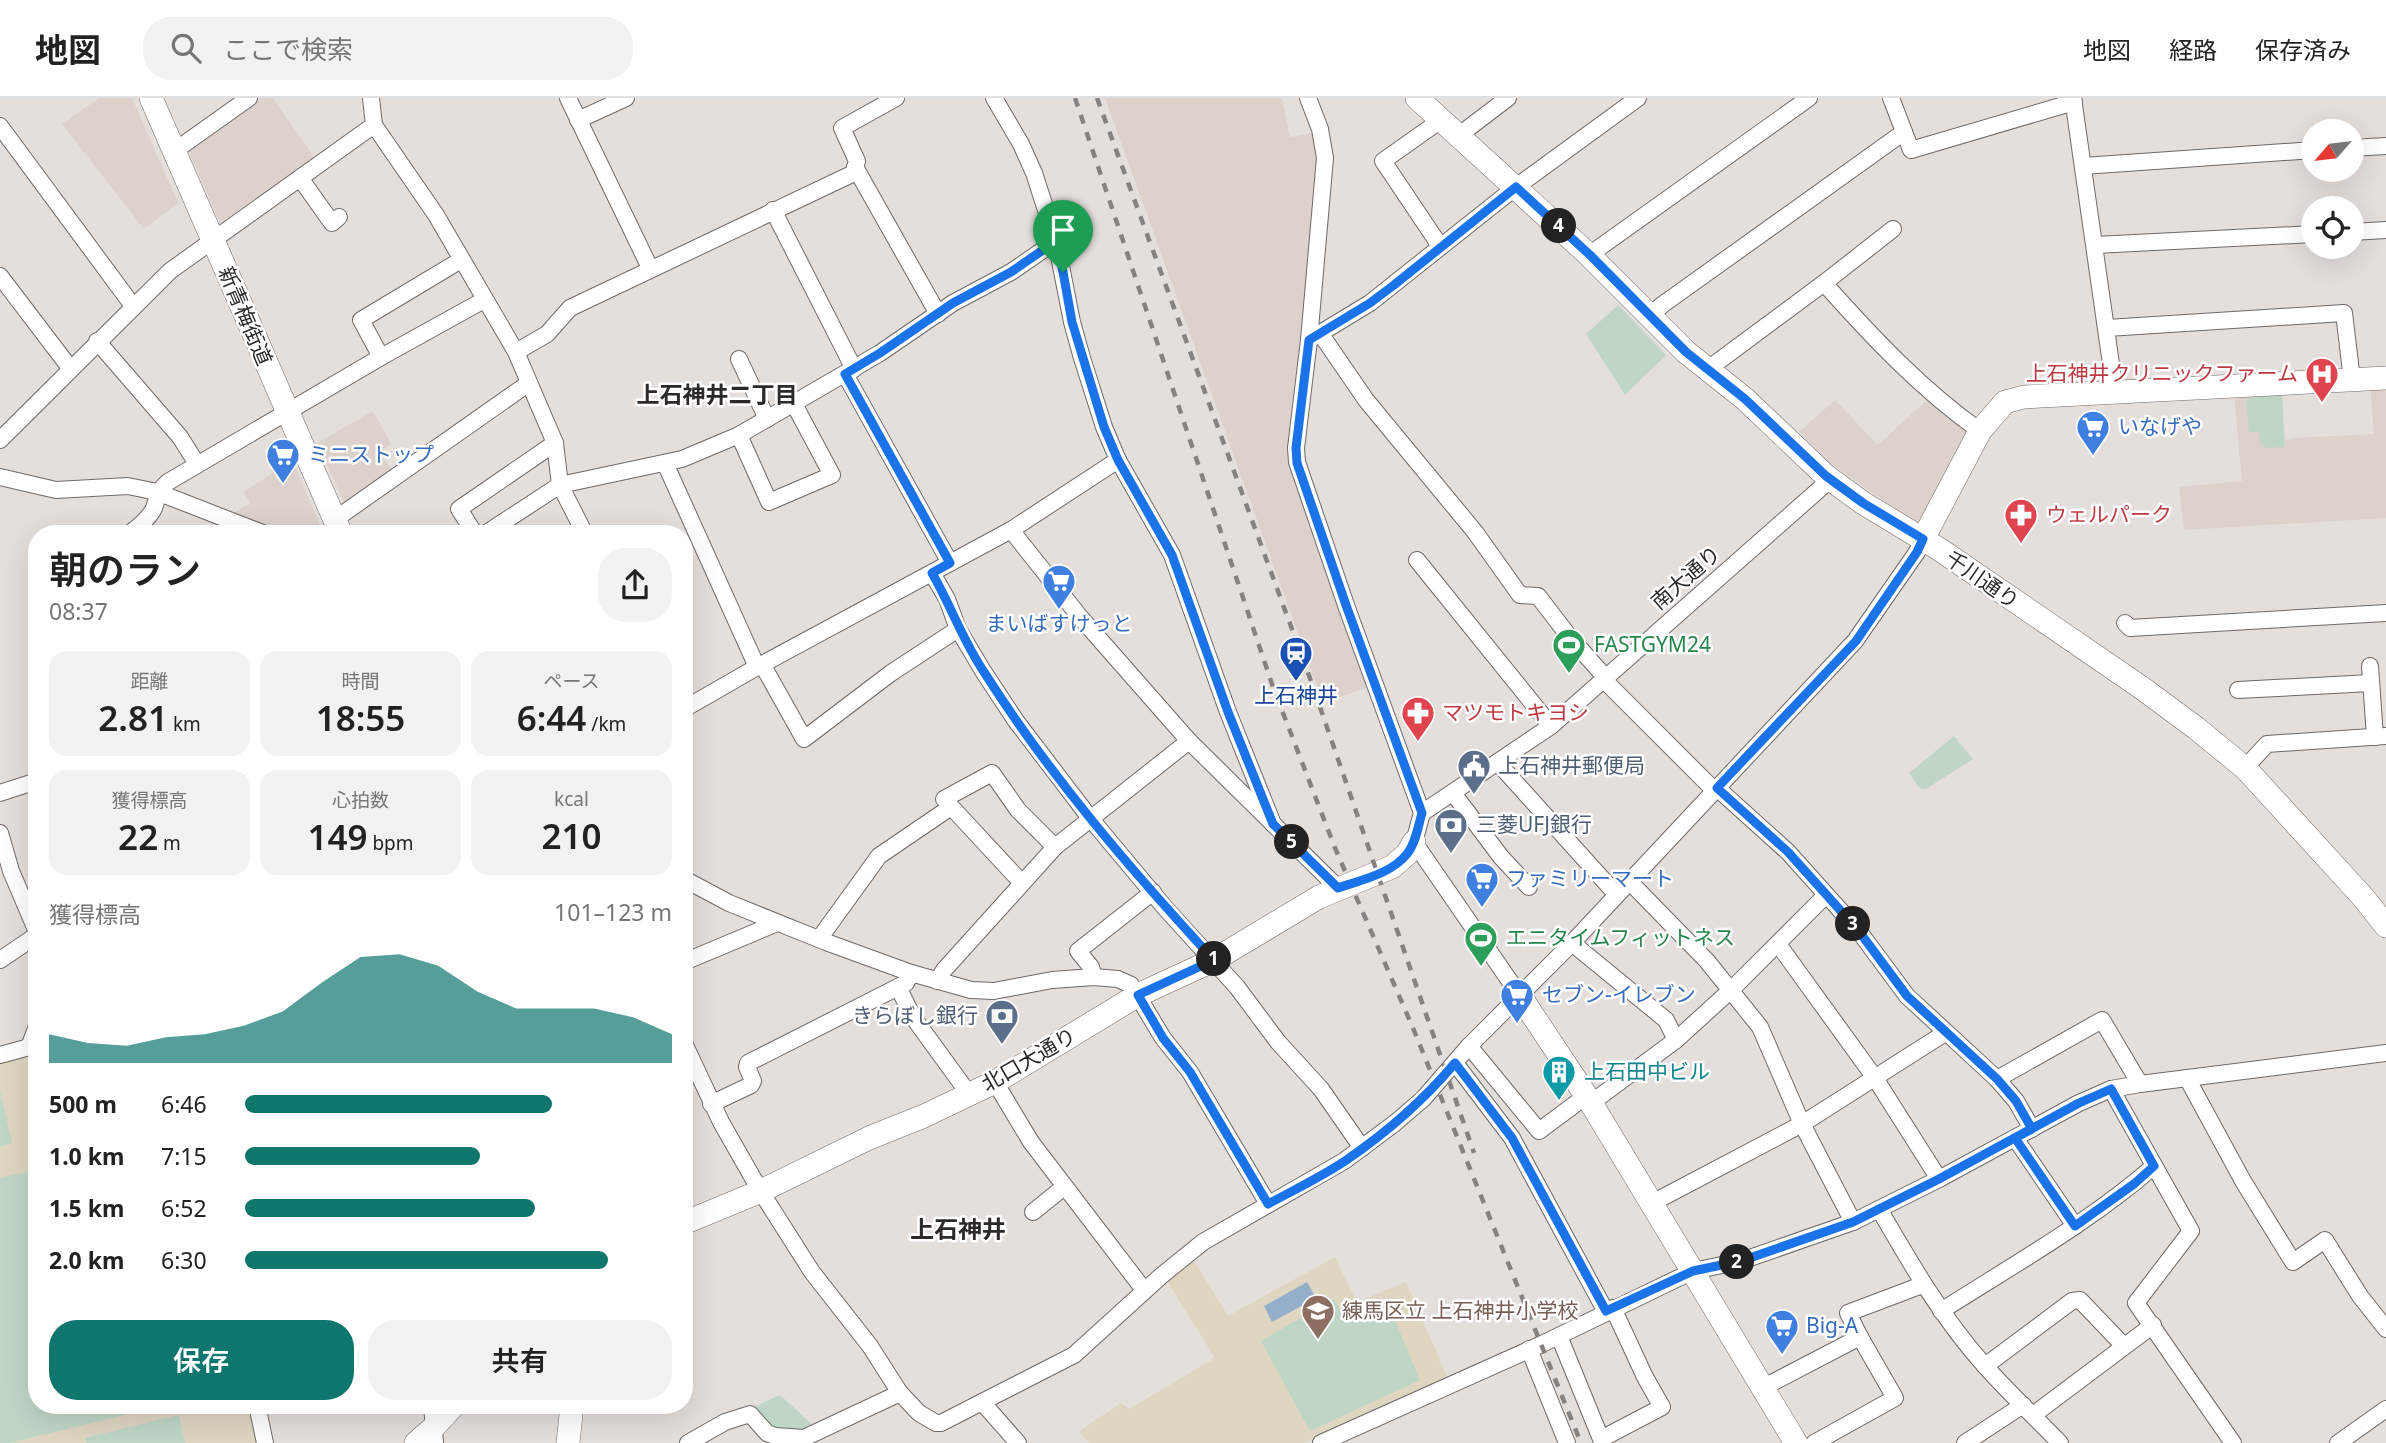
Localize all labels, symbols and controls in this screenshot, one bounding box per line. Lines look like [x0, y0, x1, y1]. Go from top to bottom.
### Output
search box [143, 17, 633, 80]
text: 地図 [35, 27, 101, 72]
icon: search [167, 29, 205, 67]
text: ここで検索 [223, 31, 353, 67]
text: 地図 [2083, 33, 2131, 66]
text: 経路 [2169, 33, 2217, 66]
text: 保存済み [2255, 33, 2351, 66]
north arrow [2301, 119, 2364, 182]
map controls [2301, 119, 2364, 259]
button: locate [2301, 196, 2364, 259]
pin [1033, 200, 1093, 272]
pin: 4 [1542, 208, 1576, 244]
icon: arrive [1044, 211, 1082, 249]
text: 4 [1553, 212, 1564, 238]
street label: 新青梅街道 [213, 262, 279, 369]
hospital icon: 上石神井クリニックファーム [2303, 355, 2341, 404]
place label: 上石神井クリニックファーム [2026, 359, 2298, 387]
district label: 上石神井二丁目 [637, 378, 798, 410]
supermarket icon: いなげや [2074, 408, 2112, 457]
place label: いなげや [2118, 412, 2202, 440]
supermarket icon: ミニストップ [264, 436, 302, 485]
place label: ミニストップ [308, 440, 434, 468]
pharmacy icon: ウェルパーク [2002, 496, 2040, 545]
place label: ウェルパーク [2046, 500, 2172, 528]
street label: 南大通り [1644, 539, 1726, 615]
text: 朝のラン [49, 543, 201, 595]
street label: 千川通り [1940, 544, 2025, 615]
button: share [598, 548, 672, 622]
supermarket icon: まいばすけっと [1040, 562, 1078, 611]
text: 08:37 [49, 595, 108, 627]
place label: まいばすけっと [986, 609, 1133, 637]
sports icon: FASTGYM24 [1550, 626, 1588, 675]
place label: FASTGYM24 [1594, 630, 1711, 658]
station icon: 上石神井 [1277, 634, 1315, 683]
text: 距離 [130, 668, 169, 694]
text: 時間 [341, 668, 380, 694]
text: ペース [543, 668, 600, 694]
place label: 上石神井 [1254, 681, 1338, 709]
text: 2.81 [98, 694, 168, 741]
text: 18:55 [316, 694, 405, 741]
text: 6:44 [517, 694, 586, 741]
pharmacy icon: マツモトキヨシ [1399, 694, 1437, 743]
place label: マツモトキヨシ [1442, 698, 1589, 726]
text: km [168, 711, 201, 737]
text: /km [586, 711, 626, 737]
public building icon: 上石神井郵便局 [1455, 747, 1493, 796]
place label: 上石神井郵便局 [1498, 751, 1645, 779]
text: kcal [554, 786, 589, 812]
text: 獲得標高 [111, 787, 188, 813]
text: 心拍数 [332, 787, 389, 813]
bank icon: 三菱UFJ銀行 [1432, 806, 1470, 855]
place label: 三菱UFJ銀行 [1476, 810, 1592, 838]
text: 210 [541, 812, 602, 859]
text: 22 [118, 813, 158, 860]
text: 149 [307, 813, 367, 860]
pin: 5 [1274, 824, 1310, 860]
text: 5 [1286, 828, 1297, 854]
text: m [158, 830, 181, 856]
text: bpm [367, 830, 414, 856]
supermarket icon: ファミリーマート [1463, 860, 1501, 909]
place label: ファミリーマート [1506, 864, 1674, 892]
text: 101–123 m [554, 896, 672, 928]
text: 獲得標高 [49, 898, 141, 930]
pin: 3 [1836, 906, 1870, 942]
text: 3 [1847, 910, 1858, 936]
sports icon: エニタイムフィットネス [1462, 919, 1500, 968]
place label: エニタイムフィットネス [1506, 923, 1735, 951]
pin: 1 [1196, 942, 1232, 976]
text: 1 [1208, 945, 1219, 971]
supermarket icon: セブン-イレブン [1498, 976, 1536, 1025]
place label: セブン-イレブン [1542, 980, 1696, 1008]
bank icon: きらぼし銀行 [983, 997, 1021, 1046]
place label: きらぼし銀行 [852, 1001, 978, 1029]
street label: 北口大通り [976, 1021, 1081, 1098]
building icon: 上石田中ビル [1540, 1053, 1578, 1102]
place label: 上石田中ビル [1584, 1057, 1710, 1085]
text: 500 m [49, 1088, 117, 1120]
text: 6:46 [161, 1088, 207, 1120]
text: 1.0 km [49, 1140, 124, 1172]
text: 7:15 [161, 1140, 207, 1172]
text: 1.5 km [49, 1192, 124, 1224]
text: 6:52 [161, 1192, 207, 1224]
district label: 上石神井 [910, 1212, 1006, 1245]
text: 2.0 km [49, 1244, 124, 1276]
text: 6:30 [161, 1244, 207, 1276]
pin: 2 [1720, 1244, 1754, 1280]
text: 2 [1731, 1248, 1742, 1274]
school or university icon: 練馬区立 上石神井小学校 [1299, 1292, 1337, 1341]
place label: 練馬区立 上石神井小学校 [1342, 1296, 1578, 1324]
supermarket icon: Big-A [1763, 1307, 1801, 1356]
place label: Big-A [1806, 1311, 1859, 1339]
button: 保存 [49, 1320, 354, 1400]
button: 共有 [368, 1320, 672, 1400]

